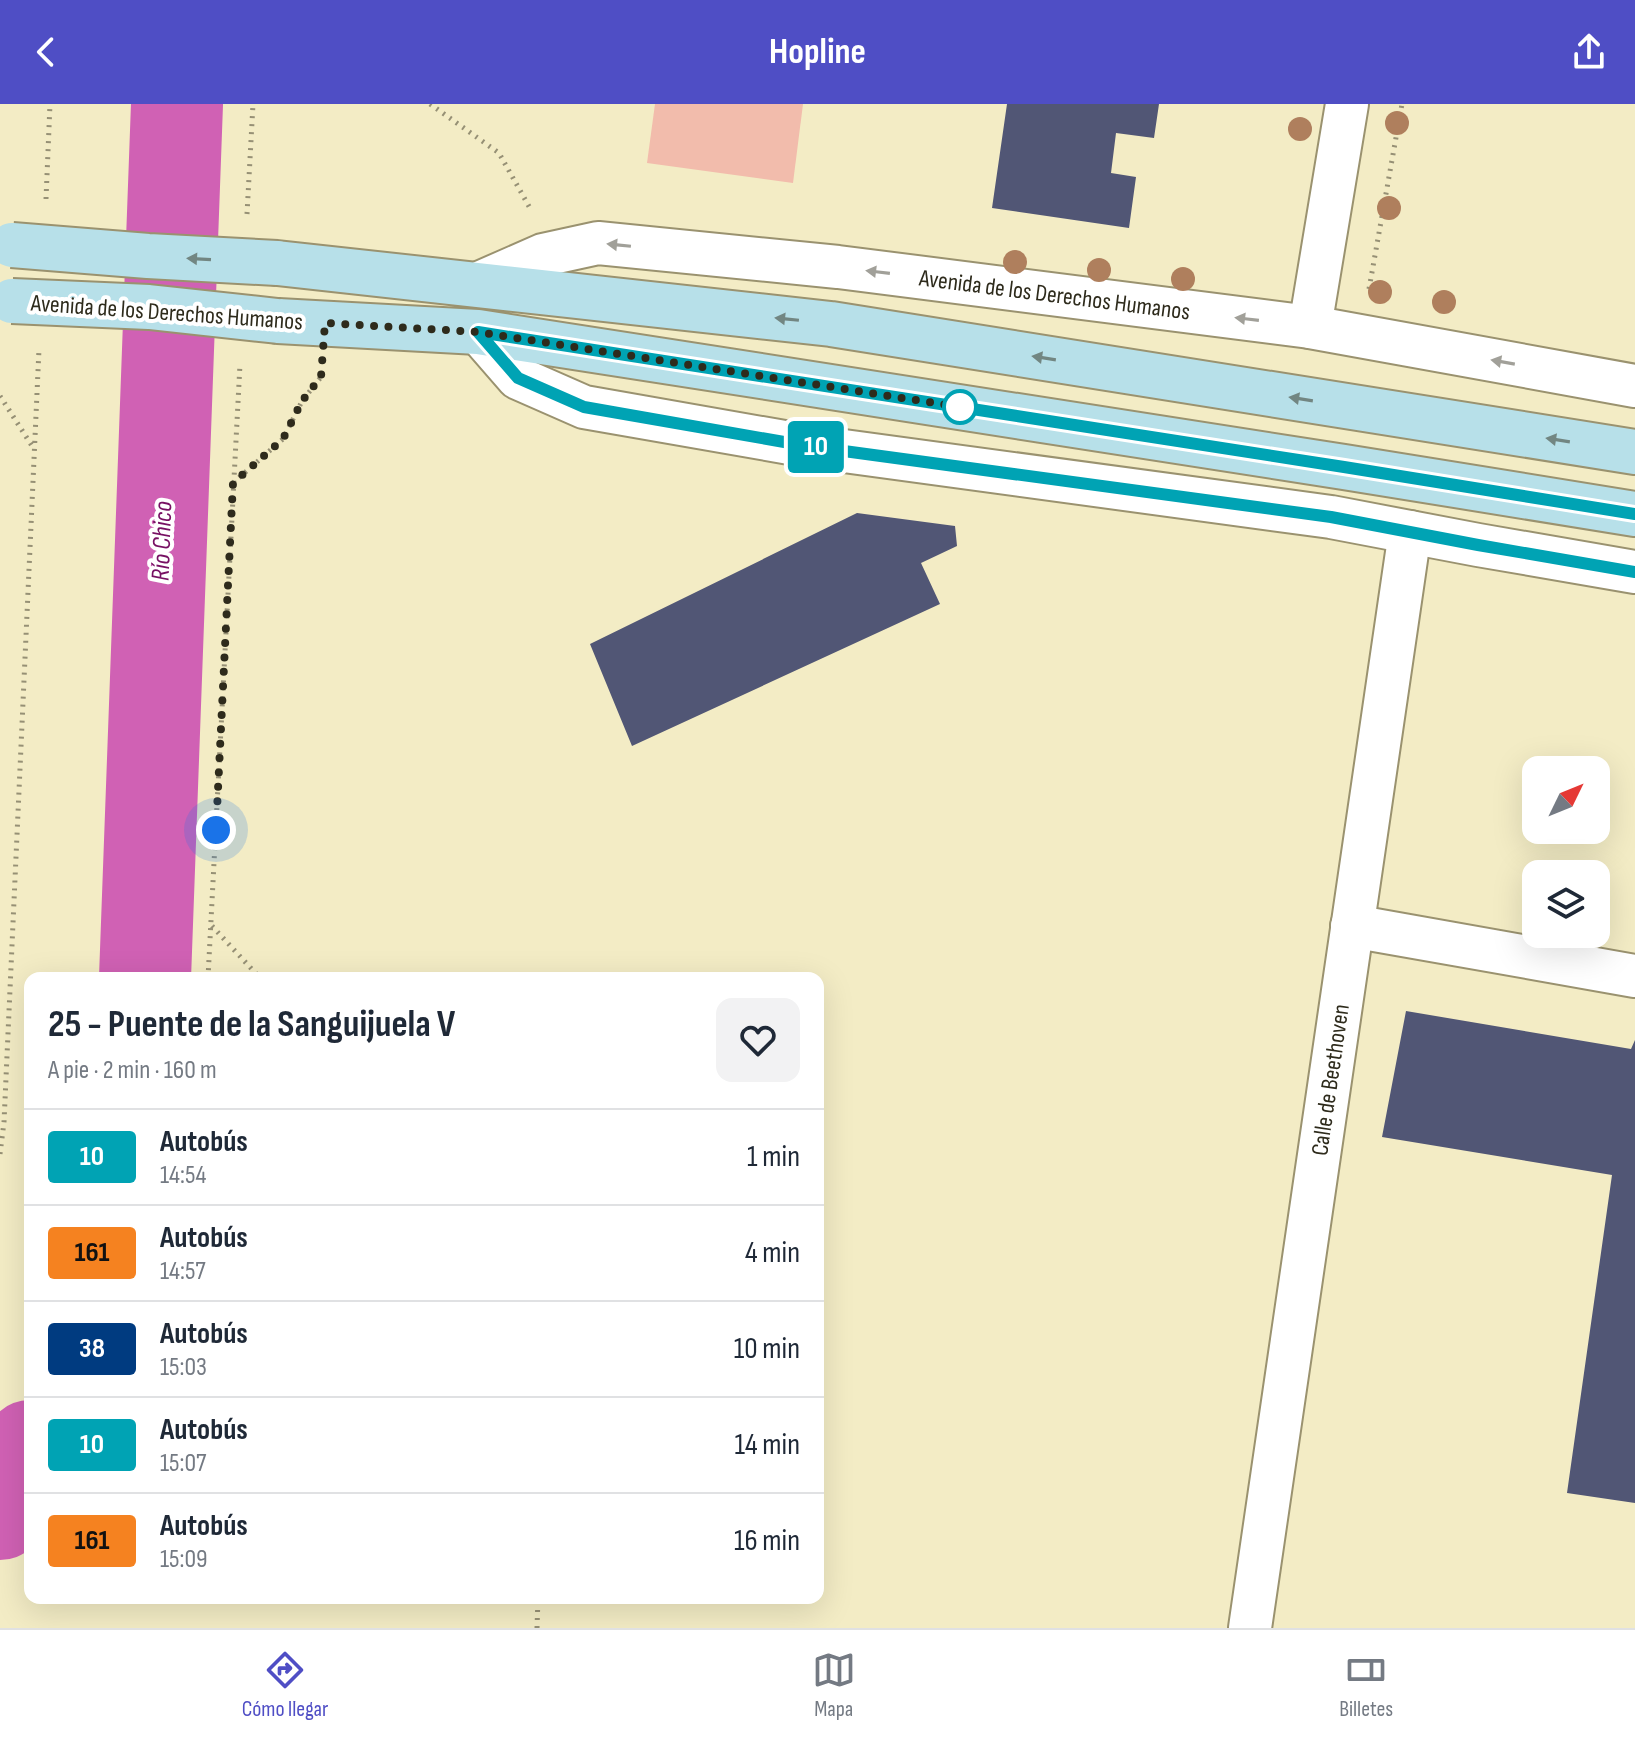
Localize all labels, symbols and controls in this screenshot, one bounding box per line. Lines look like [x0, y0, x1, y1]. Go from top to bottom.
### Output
icon: back [24, 30, 68, 74]
icon: share [1567, 30, 1611, 74]
text: Hopline [769, 31, 866, 74]
one-way arrow [606, 239, 631, 252]
one-way arrow [186, 252, 211, 265]
street label: Avenida de los Derechos Humanos [917, 263, 1192, 327]
one-way arrow [865, 266, 890, 279]
street label: Avenida de los Derechos Humanos [29, 288, 304, 336]
one-way arrow [1234, 312, 1259, 325]
one-way arrow [775, 313, 800, 326]
one-way arrow [1032, 351, 1057, 364]
one-way arrow [1490, 355, 1515, 367]
unlabelled marker [943, 390, 977, 424]
one-way arrow [1288, 392, 1313, 405]
line badge: 10 [780, 421, 852, 473]
text: 10 [804, 430, 828, 463]
one-way arrow [1545, 433, 1570, 446]
water label: Río Chico [146, 500, 179, 582]
north arrow [1522, 756, 1610, 844]
map controls [1522, 756, 1610, 948]
your location [196, 810, 236, 850]
button: layers [1522, 860, 1610, 948]
button: heart [716, 998, 800, 1082]
text: 25 - Puente de la Sanguijuela V [48, 1002, 455, 1047]
street label: Calle de Beethoven [1305, 1002, 1356, 1158]
text: A pie · 2 min · 160 m [48, 1055, 217, 1086]
text: Autobús [160, 1124, 248, 1160]
text: 1 min [747, 1139, 800, 1175]
text: 10 [80, 1140, 104, 1173]
text: 14:54 [160, 1160, 206, 1191]
text: Autobús [160, 1220, 248, 1256]
text: 4 min [745, 1235, 800, 1271]
text: 161 [74, 1236, 110, 1269]
text: 14:57 [160, 1256, 206, 1287]
text: Autobús [160, 1316, 248, 1352]
text: 10 min [734, 1331, 800, 1367]
text: 38 [79, 1332, 105, 1365]
text: 15:03 [160, 1352, 207, 1383]
text: Autobús [160, 1412, 248, 1448]
text: 14 min [735, 1427, 800, 1463]
text: 10 [80, 1428, 104, 1461]
text: 15:07 [160, 1448, 206, 1479]
text: Autobús [160, 1508, 248, 1544]
text: 16 min [734, 1523, 800, 1559]
text: 161 [74, 1524, 110, 1557]
text: 15:09 [160, 1544, 208, 1575]
tab: Cómo llegar [242, 1648, 328, 1723]
tab: Mapa [812, 1648, 856, 1723]
tab: Billetes [1339, 1648, 1393, 1723]

